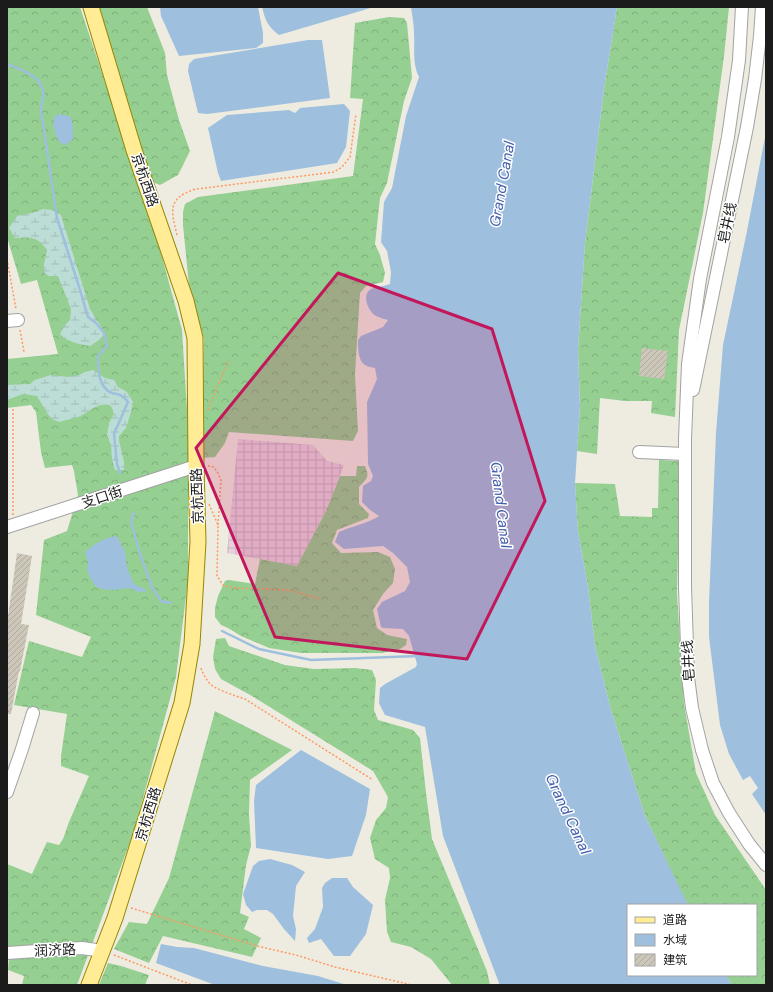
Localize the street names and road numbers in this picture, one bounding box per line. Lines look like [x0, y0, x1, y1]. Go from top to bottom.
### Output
street label: 京杭西路 [127, 151, 163, 209]
street label: 皂井线 [714, 201, 740, 245]
street label: 京杭西路 [187, 468, 207, 524]
street label: 支口街 [79, 482, 125, 512]
street label: 皂井线 [678, 640, 698, 682]
street label: 京杭西路 [131, 785, 165, 843]
street label: 润济路 [34, 940, 76, 960]

